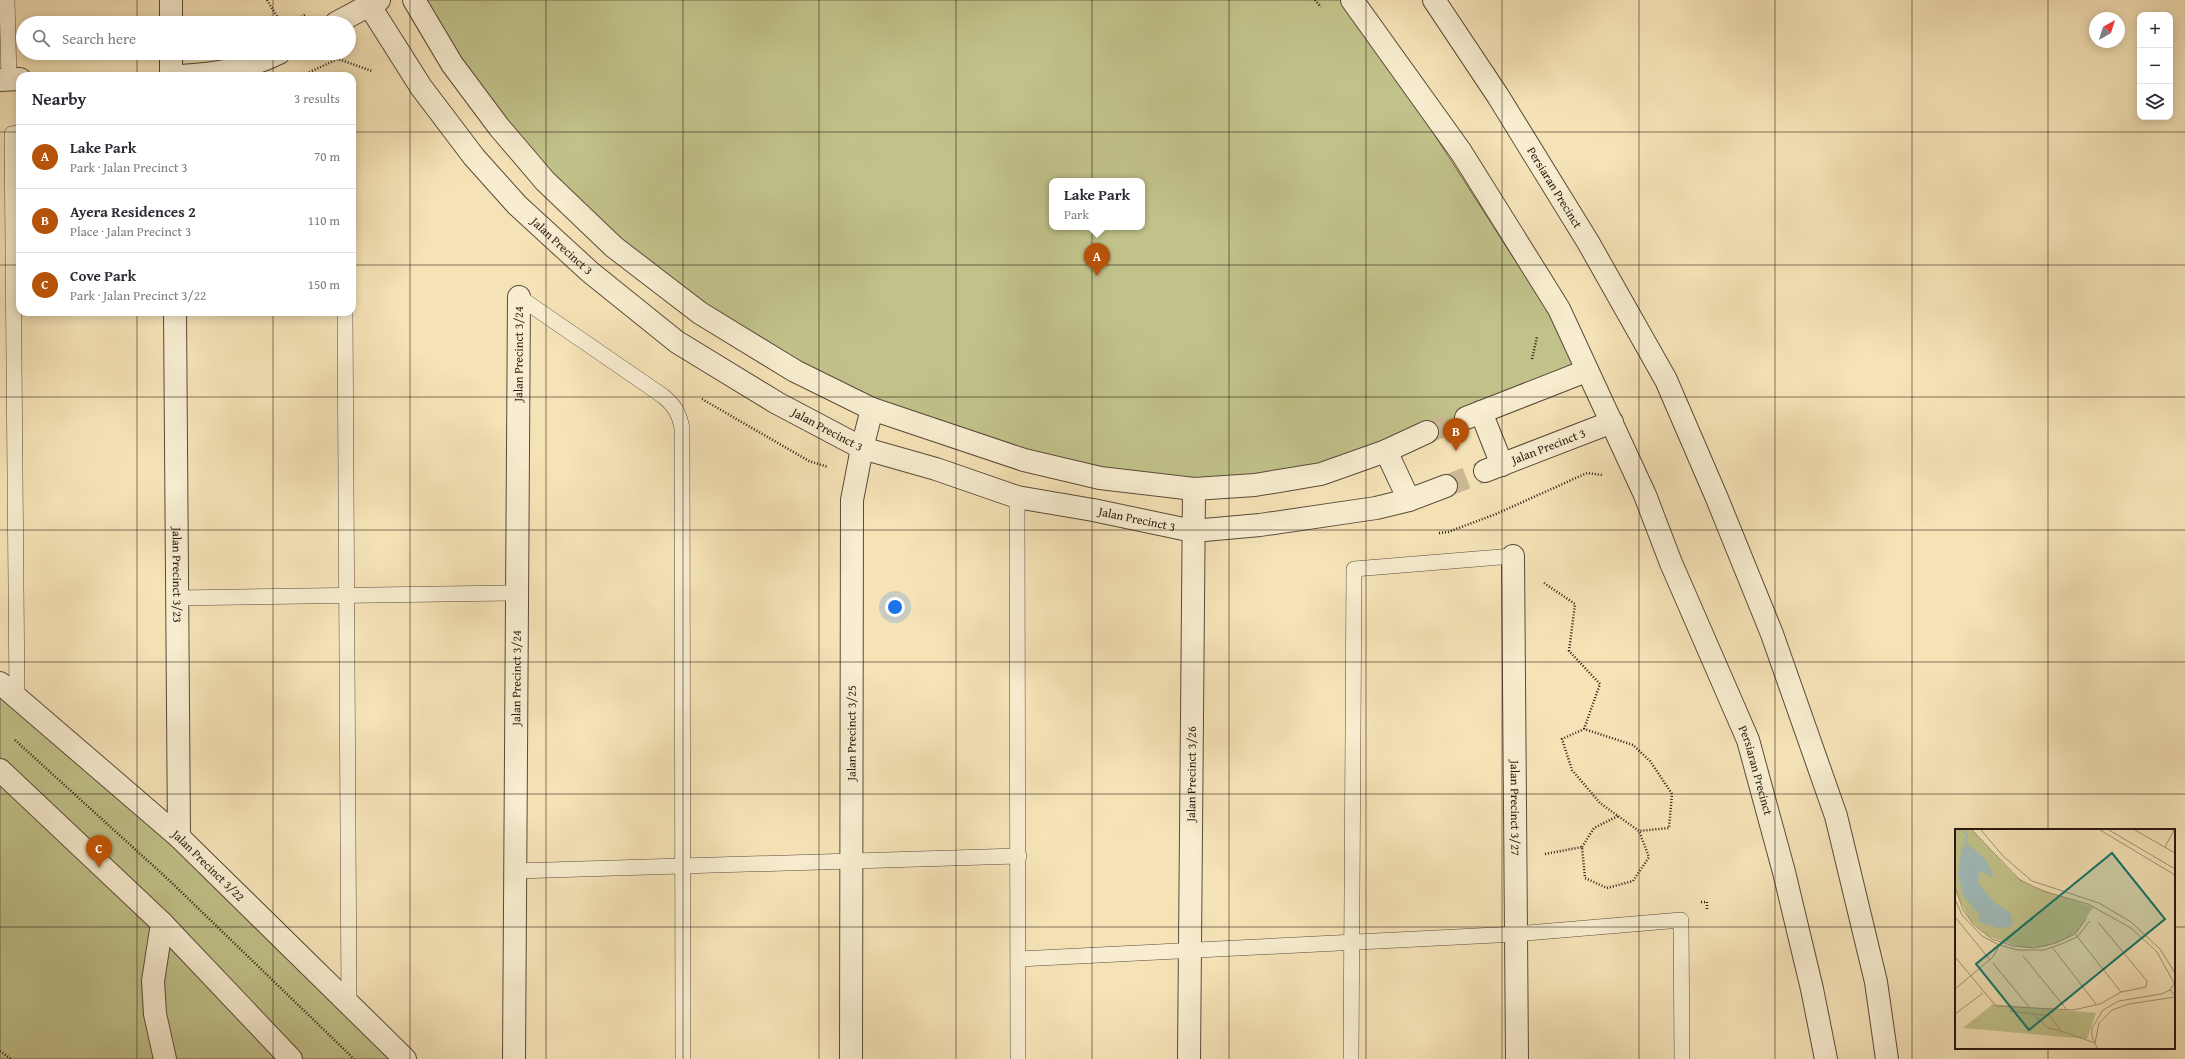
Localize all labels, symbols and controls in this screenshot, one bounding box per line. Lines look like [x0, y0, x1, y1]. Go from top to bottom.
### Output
north arrow [2089, 12, 2125, 48]
map controls [2137, 12, 2173, 120]
button: + [2137, 12, 2173, 48]
search box [16, 16, 356, 60]
icon: search [30, 27, 52, 49]
text: Search here [62, 28, 136, 49]
button: − [2137, 48, 2173, 84]
button: layers [2137, 84, 2173, 120]
text: Nearby [32, 86, 86, 111]
text: 3 results [294, 89, 340, 108]
text: Lake Park [70, 137, 136, 158]
street label: Persiaran Precinct [1523, 143, 1587, 232]
text: A [41, 147, 49, 166]
text: 70 m [314, 147, 340, 166]
text: Park · Jalan Precinct 3 [70, 158, 188, 177]
popup [1049, 178, 1145, 230]
text: Lake Park [1064, 184, 1130, 205]
text: Ayera Residences 2 [70, 201, 196, 222]
text: Park [1064, 205, 1089, 224]
text: B [41, 211, 49, 230]
text: 110 m [308, 211, 340, 230]
street label: Jalan Precinct 3 [526, 212, 597, 279]
text: Place · Jalan Precinct 3 [70, 222, 191, 241]
pin: A [1084, 243, 1110, 276]
text: Cove Park [70, 265, 136, 286]
text: C [41, 275, 49, 294]
text: 150 m [308, 275, 340, 294]
text: Park · Jalan Precinct 3/22 [70, 286, 206, 305]
street label: Jalan Precinct 3/24 [509, 306, 527, 404]
street label: Jalan Precinct 3 [787, 402, 866, 455]
pin: B [1443, 418, 1469, 451]
street label: Jalan Precinct 3 [1507, 424, 1588, 469]
street label: Jalan Precinct 3 [1095, 502, 1177, 535]
street label: Jalan Precinct 3/23 [169, 525, 186, 623]
your location [885, 597, 905, 617]
street label: Jalan Precinct 3/24 [507, 630, 525, 728]
street label: Jalan Precinct 3/25 [842, 685, 860, 783]
street label: Persiaran Precinct [1735, 722, 1777, 818]
street label: Jalan Precinct 3/26 [1182, 726, 1200, 824]
street label: Jalan Precinct 3/27 [1507, 758, 1524, 856]
street label: Jalan Precinct 3/22 [167, 824, 249, 905]
inset map [1955, 829, 2175, 1049]
pin: C [86, 835, 112, 868]

